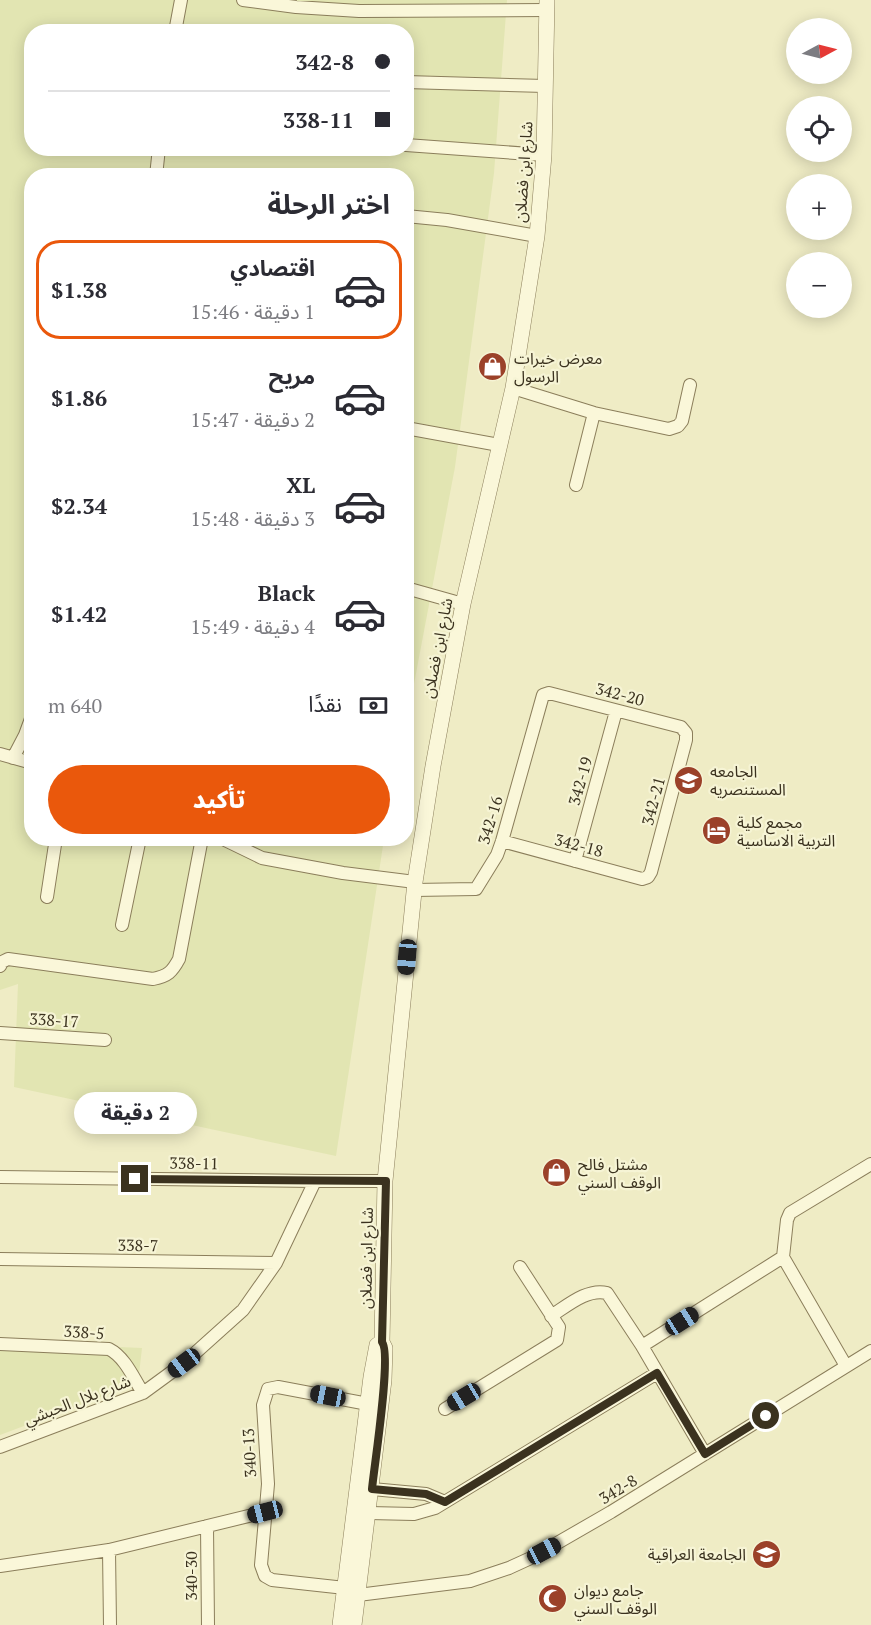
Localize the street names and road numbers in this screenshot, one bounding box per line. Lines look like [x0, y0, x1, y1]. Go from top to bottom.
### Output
street label: شارع ابن فضلان [508, 121, 540, 224]
street label: شارع ابن فضلان [417, 596, 459, 700]
street label: 342-20 [593, 677, 647, 711]
street label: 342-19 [563, 754, 597, 808]
street label: 342-21 [636, 774, 670, 828]
street label: 342-16 [472, 793, 508, 847]
street label: 342-18 [552, 828, 606, 862]
street label: 338-17 [29, 1007, 79, 1033]
street label: 338-11 [169, 1152, 219, 1174]
street label: شارع ابن فضلان [354, 1207, 380, 1309]
street label: 338-7 [117, 1234, 159, 1256]
street label: 338-5 [63, 1320, 105, 1344]
street label: شارع بلال الحبشي [20, 1369, 134, 1432]
street label: 340-13 [237, 1428, 261, 1478]
street label: 342-8 [595, 1469, 641, 1509]
street label: 340-30 [180, 1551, 202, 1601]

